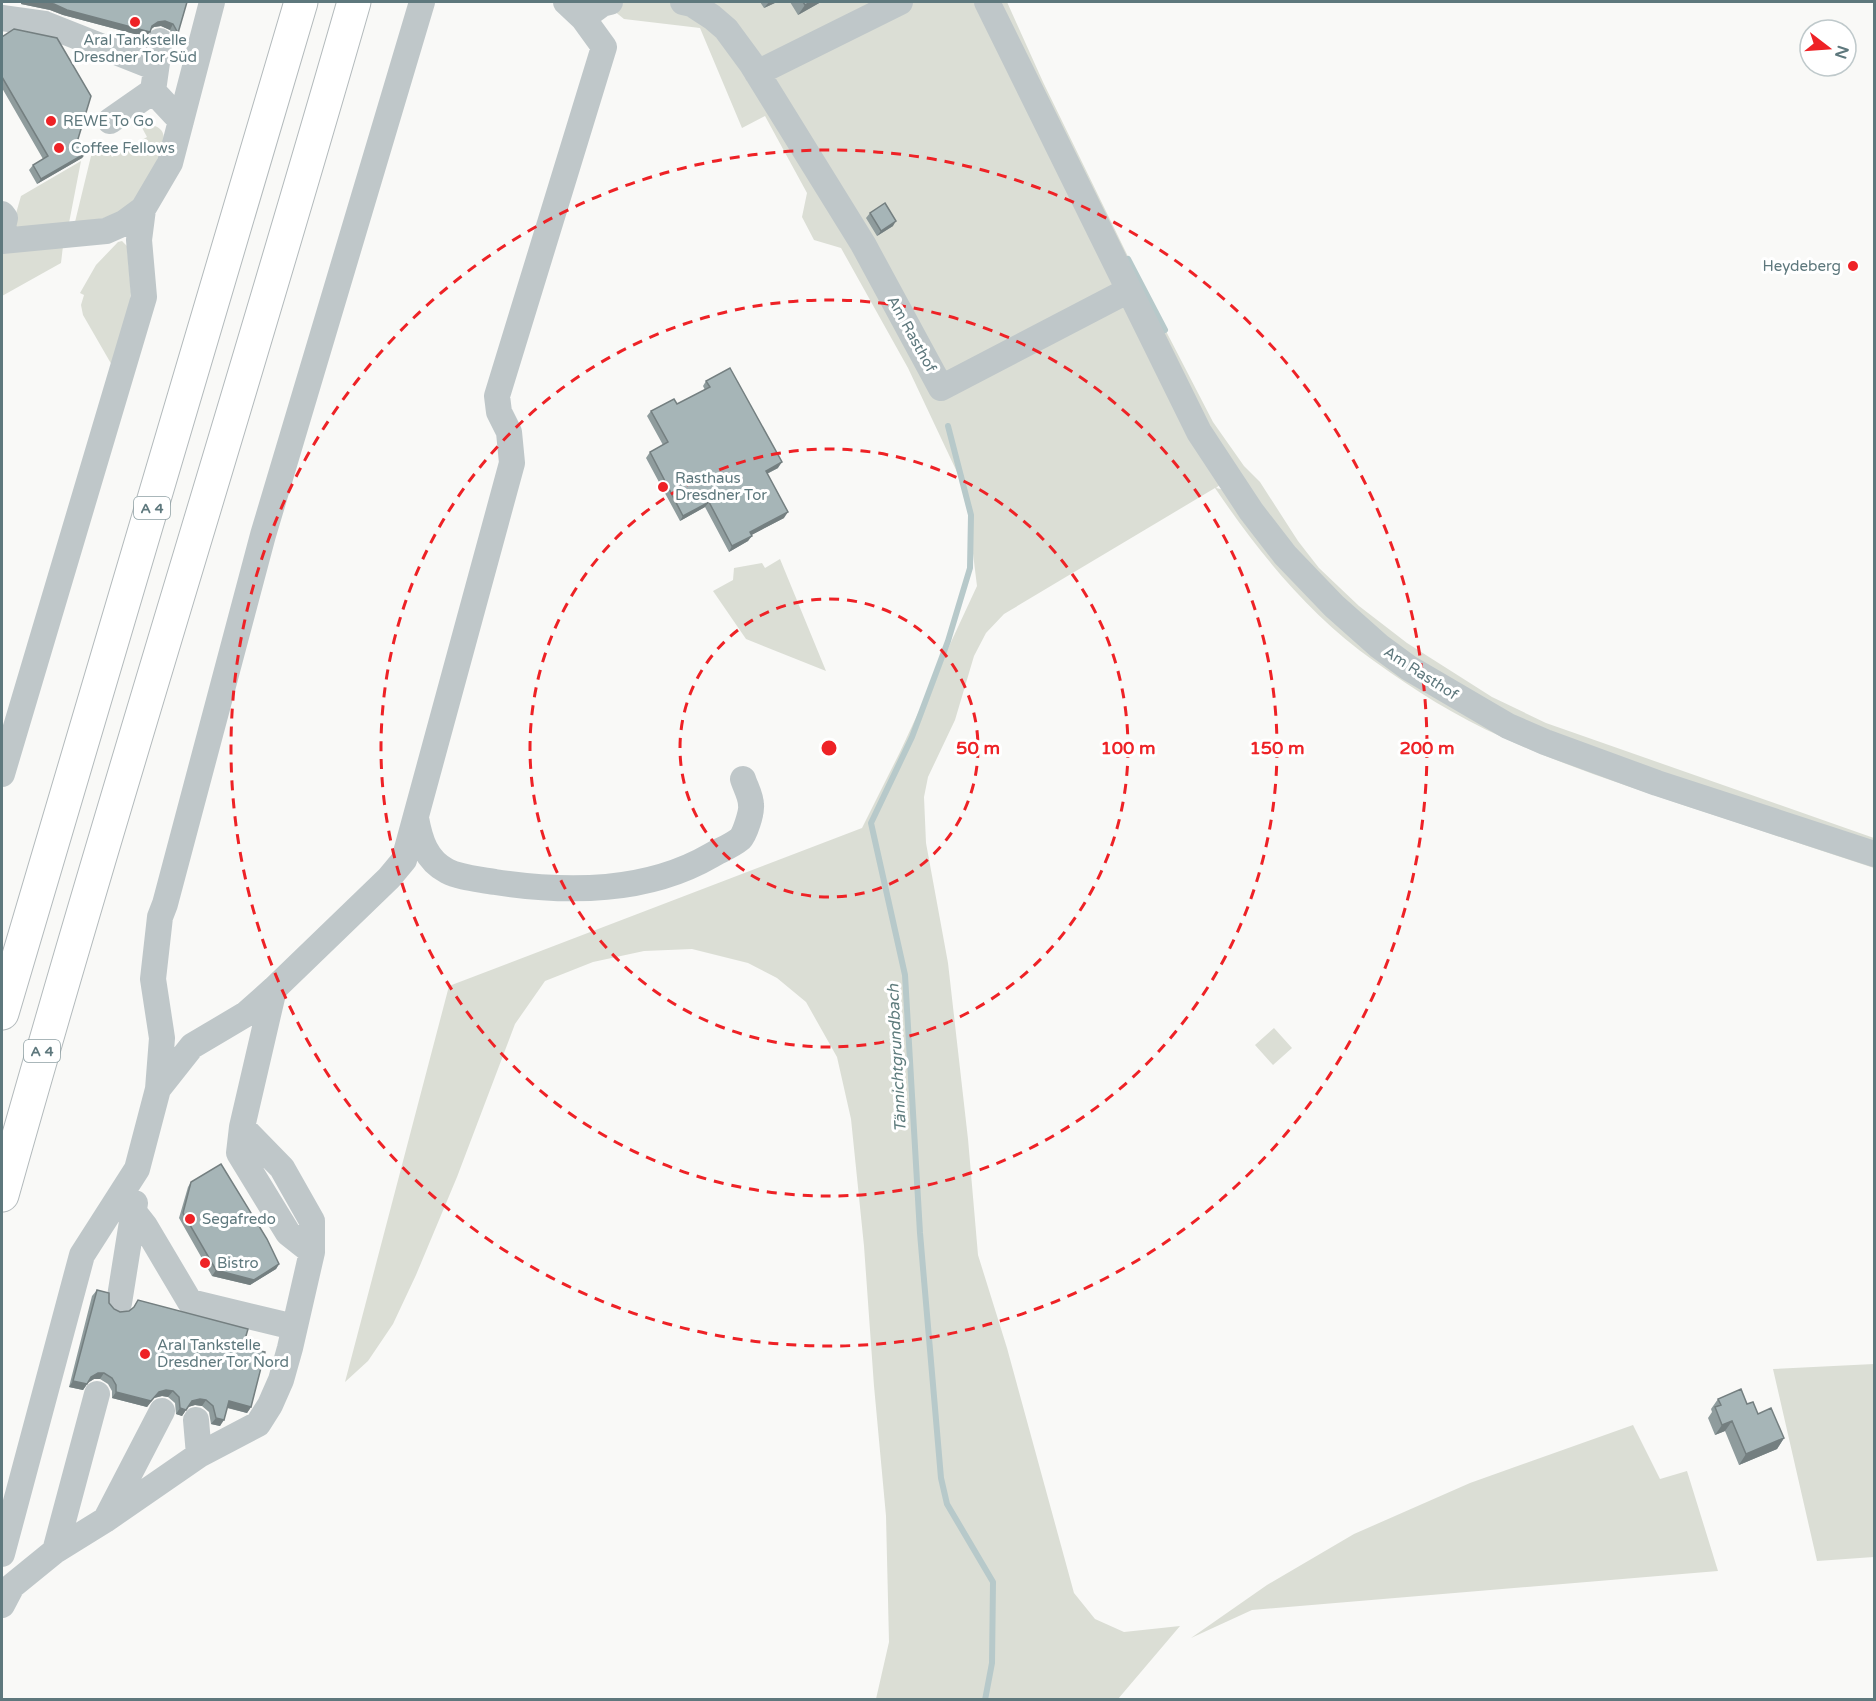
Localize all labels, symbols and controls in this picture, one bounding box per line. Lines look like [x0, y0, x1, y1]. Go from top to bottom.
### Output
marker: Aral Tankstelle Dresdner Tor Süd [128, 15, 142, 29]
north arrow [1798, 18, 1858, 78]
place label: Aral Tankstelle Dresdner Tor Süd [73, 31, 197, 66]
text: N [1830, 43, 1853, 61]
place label: REWE To Go [63, 112, 154, 130]
marker: REWE To Go [44, 114, 58, 128]
place label: Coffee Fellows [71, 139, 175, 157]
marker: Coffee Fellows [52, 141, 66, 155]
place label: Heydeberg [1763, 257, 1841, 275]
marker: Heydeberg [1846, 259, 1860, 273]
street label: Am Rasthof [884, 293, 941, 376]
place label: Rasthaus Dresdner Tor [675, 469, 767, 504]
marker: Rasthaus Dresdner Tor [656, 480, 670, 494]
road number: A 4 [134, 497, 170, 519]
street label: Am Rasthof [1381, 642, 1462, 704]
text: 50 m [956, 737, 1000, 759]
text: 100 m [1100, 737, 1156, 759]
text: 150 m [1249, 737, 1305, 759]
text: 200 m [1399, 737, 1455, 759]
centre of rings [819, 738, 839, 758]
water label: Tännichtgrundbach [883, 982, 911, 1133]
road number: A 4 [24, 1040, 60, 1062]
place label: Segafredo [202, 1210, 276, 1228]
marker: Segafredo [183, 1212, 197, 1226]
place label: Bistro [217, 1254, 259, 1272]
marker: Bistro [198, 1256, 212, 1270]
place label: Aral Tankstelle Dresdner Tor Nord [157, 1336, 289, 1371]
marker: Aral Tankstelle Dresdner Tor Nord [138, 1347, 152, 1361]

